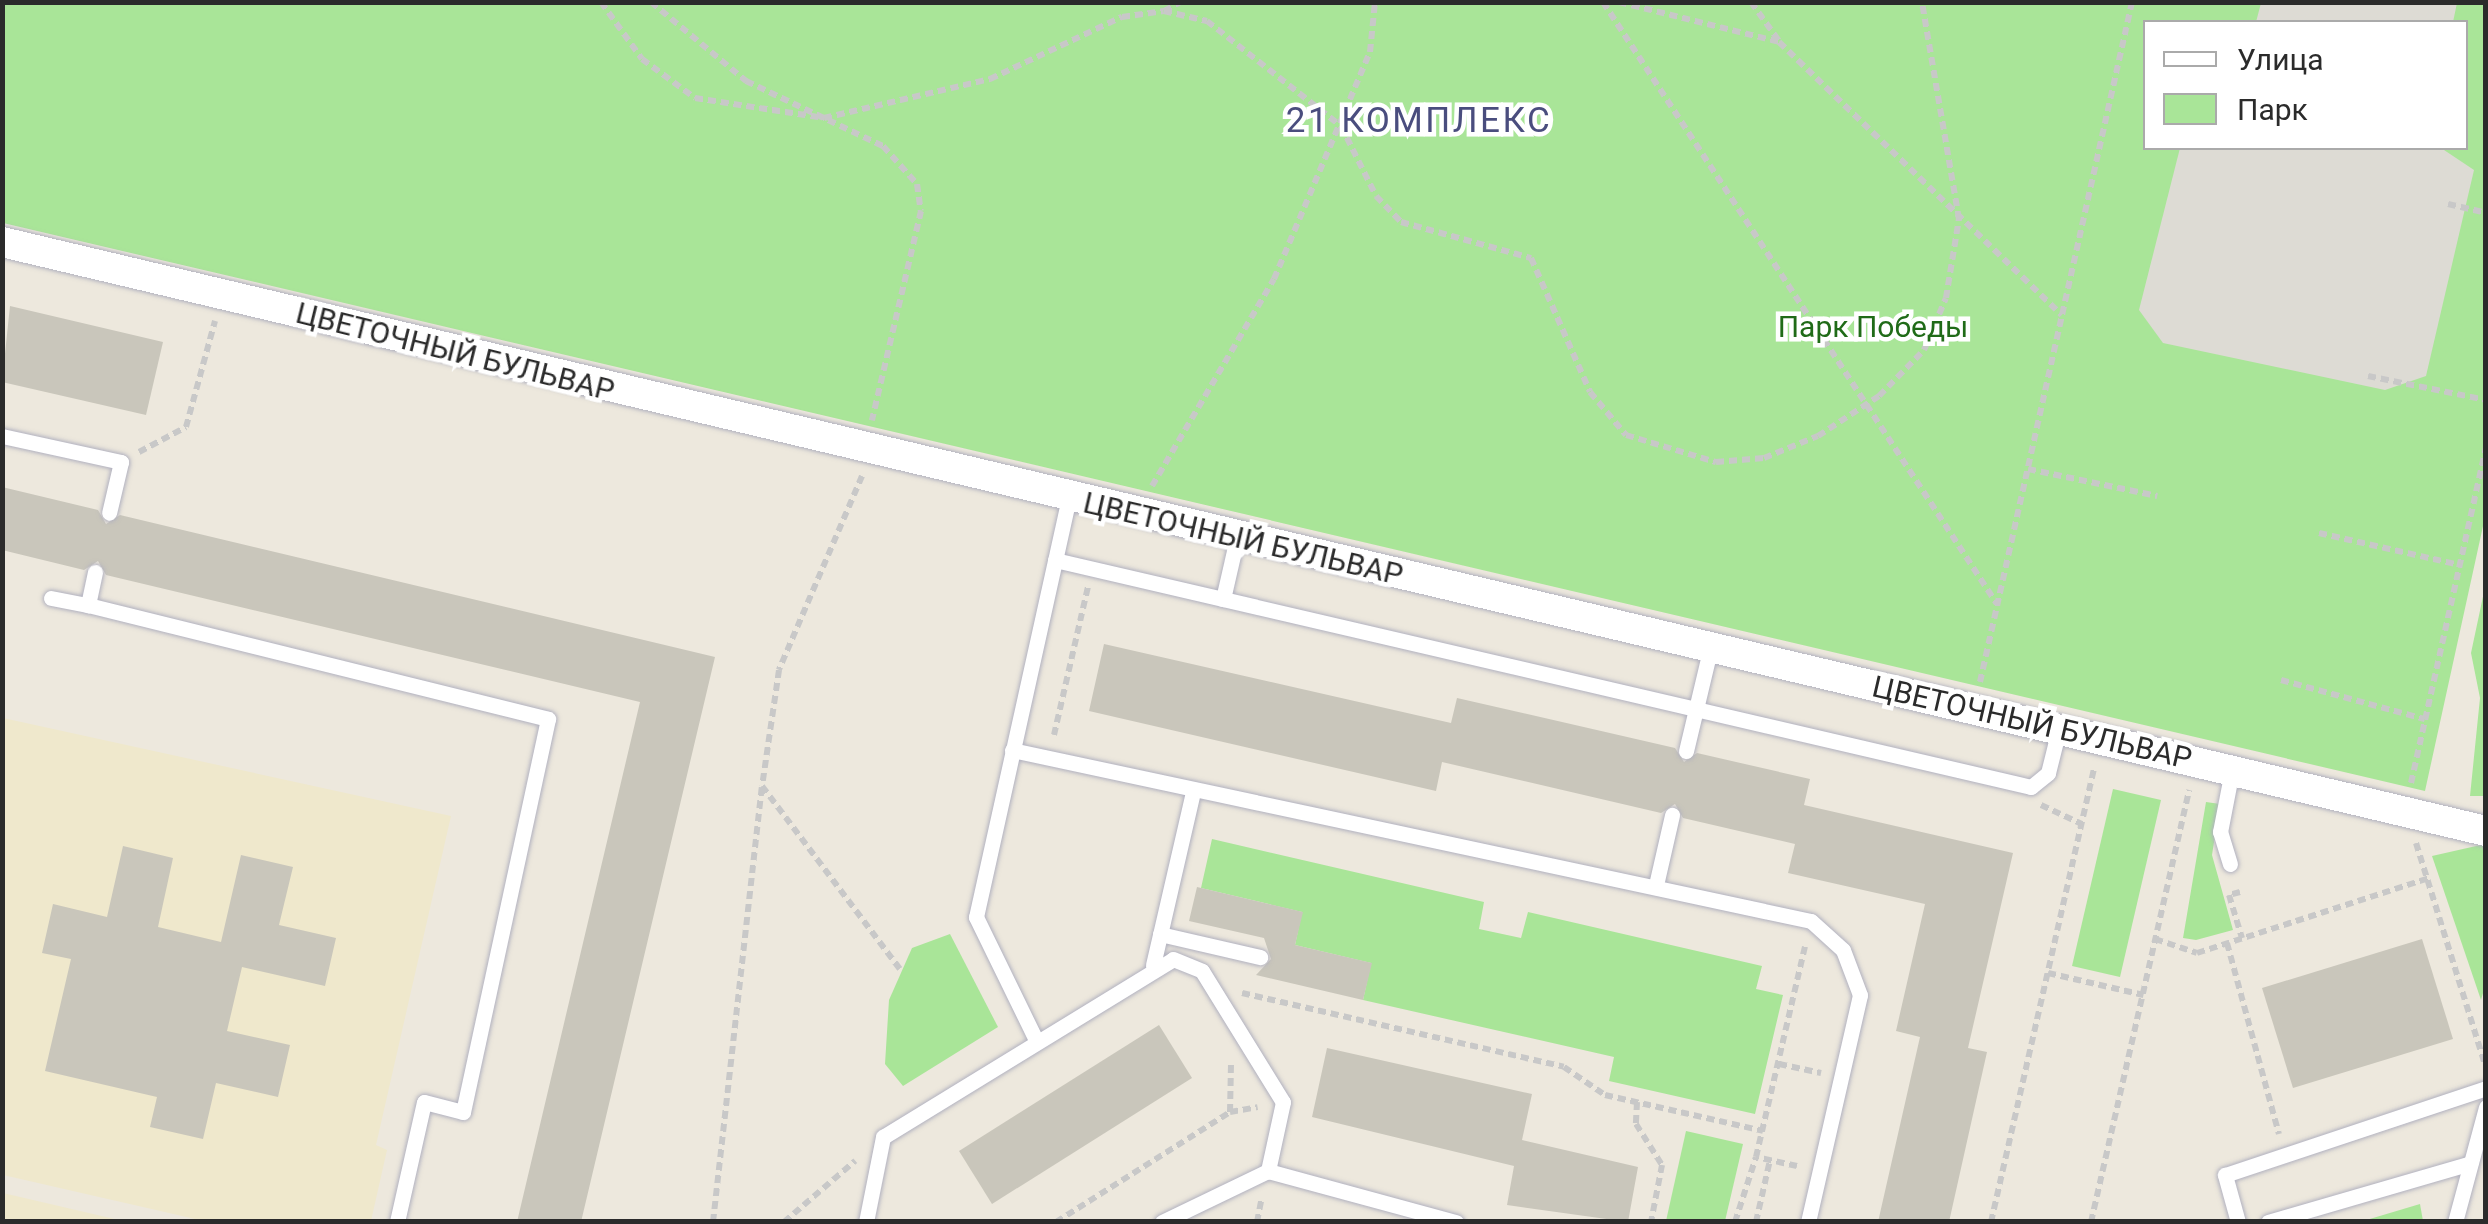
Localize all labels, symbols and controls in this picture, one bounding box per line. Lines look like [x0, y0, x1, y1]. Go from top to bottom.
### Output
legend [2143, 20, 2468, 150]
text: Улица [2237, 42, 2324, 77]
text: Парк [2237, 92, 2308, 127]
district label: 21 КОМПЛЕКС [1286, 100, 1552, 142]
street label: ЦВЕТОЧНЫЙ БУЛЬВАР [292, 295, 618, 409]
park label: Парк Победы [1778, 309, 1968, 345]
street label: ЦВЕТОЧНЫЙ БУЛЬВАР [1080, 485, 1406, 593]
street label: ЦВЕТОЧНЫЙ БУЛЬВАР [1869, 669, 2195, 777]

